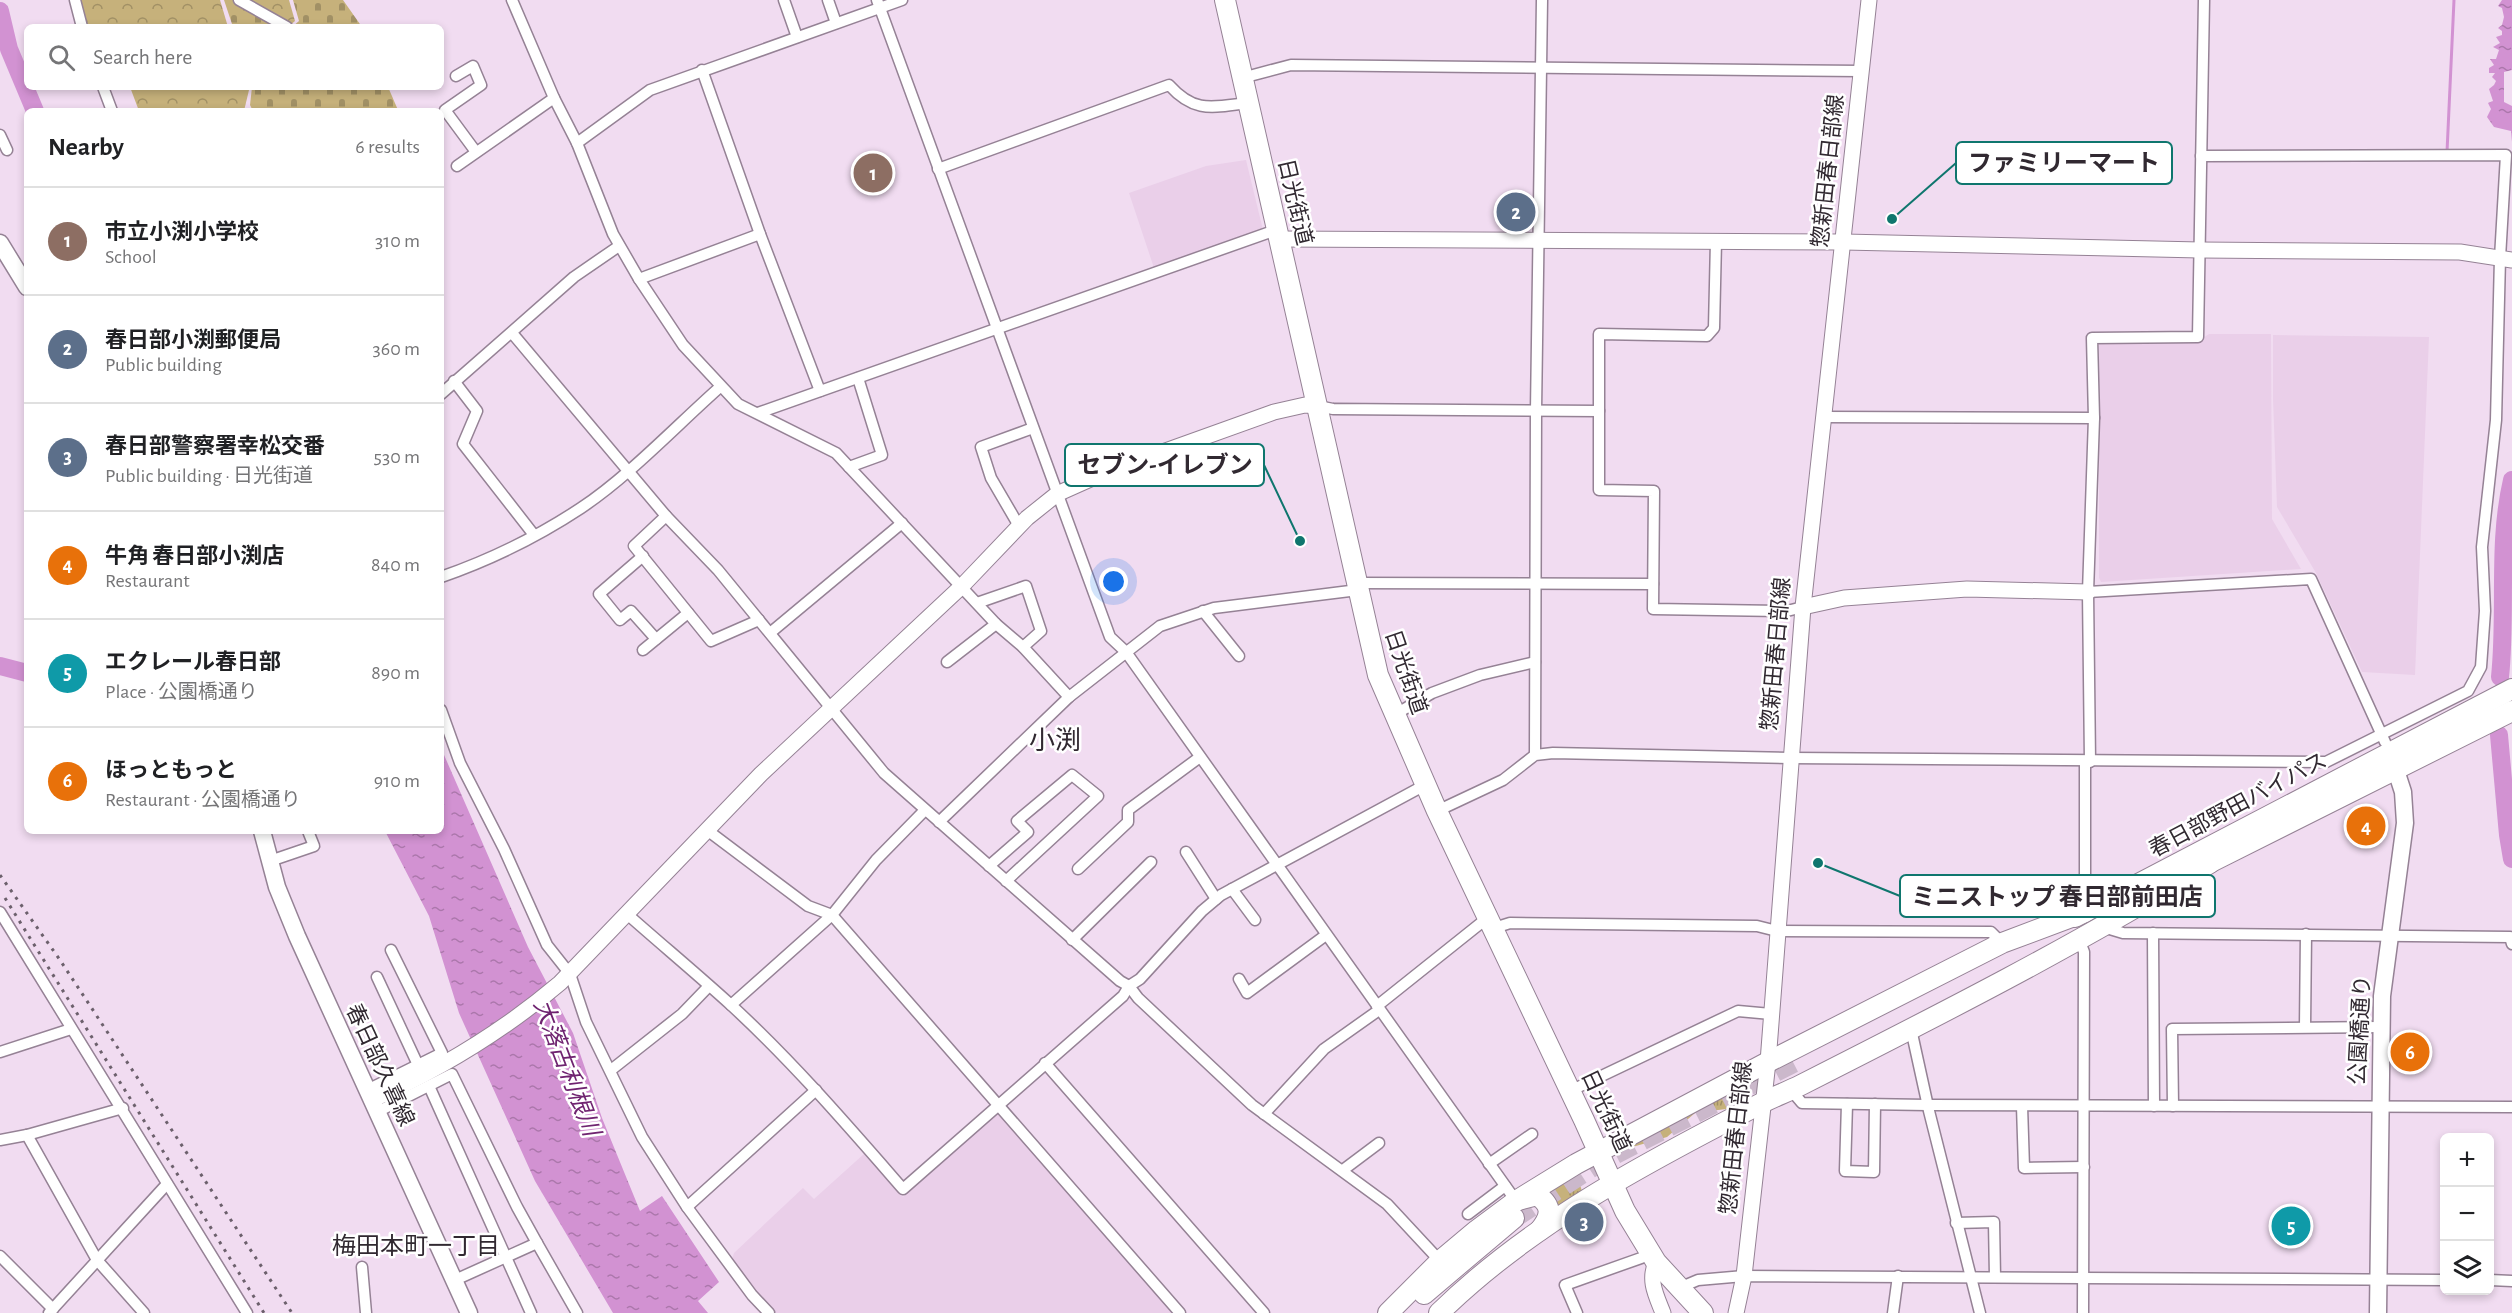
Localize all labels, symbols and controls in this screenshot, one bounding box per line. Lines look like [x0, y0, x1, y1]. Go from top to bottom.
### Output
search box [24, 24, 444, 90]
icon: search [45, 41, 78, 74]
text: Search here [93, 46, 192, 68]
street label: 惣新田春日部線 [1808, 93, 1847, 249]
text: Nearby [48, 134, 124, 160]
text: 6 results [355, 137, 420, 157]
callout: ファミリーマート [1956, 142, 2172, 184]
pin: 1 [854, 150, 892, 195]
text: ファミリーマート [1968, 152, 2160, 176]
street label: 日光街道 [1274, 156, 1317, 247]
pin: 2 [1496, 190, 1536, 234]
text: 市立小渕小学校 [105, 221, 259, 243]
text: 1 [64, 231, 71, 251]
text: 310 m [375, 231, 420, 251]
text: School [105, 247, 157, 267]
text: 春日部小渕郵便局 [105, 329, 281, 351]
text: 2 [63, 339, 72, 359]
text: 360 m [373, 339, 420, 359]
text: Public building [105, 355, 222, 375]
text: 春日部警察署幸松交番 [105, 435, 325, 457]
callout: セブン-イレブン [1065, 444, 1264, 486]
text: 3 [63, 447, 72, 467]
text: 530 m [374, 447, 420, 467]
text: セブン-イレブン [1077, 452, 1253, 478]
text: Public building · 日光街道 [105, 466, 313, 486]
text: 牛角 春日部小渕店 [105, 545, 284, 567]
text: 4 [62, 555, 73, 575]
text: 840 m [371, 555, 420, 575]
your location [1099, 567, 1128, 596]
text: Restaurant [105, 571, 190, 591]
street label: 惣新田春日部線 [1757, 576, 1794, 732]
street label: 日光街道 [1381, 626, 1432, 717]
text: エクレール春日部 [105, 651, 281, 673]
text: 5 [63, 663, 72, 683]
text: 890 m [371, 663, 420, 683]
text: Place · 公園橋通り [105, 682, 258, 702]
district label: 小渕 [1029, 727, 1081, 754]
street label: 春日部野田バイパス [2145, 748, 2330, 861]
text: ほっともっと [105, 759, 237, 781]
text: 6 [63, 771, 72, 791]
text: 910 m [374, 771, 420, 791]
text: Restaurant · 公園橋通り [105, 790, 301, 810]
pin: 4 [2346, 804, 2386, 848]
callout: ミニストップ 春日部前田店 [1900, 875, 2215, 917]
text: ミニストップ 春日部前田店 [1911, 884, 2203, 910]
street label: 公園橋通り [2345, 974, 2374, 1086]
water label: 大落古利根川 [529, 996, 606, 1142]
street label: 春日部久喜線 [342, 1000, 419, 1129]
pin: 6 [2390, 1030, 2430, 1074]
street label: 惣新田春日部線 [1716, 1060, 1755, 1216]
street label: 日光街道 [1577, 1066, 1635, 1156]
map controls [2440, 1133, 2494, 1295]
button: + [2440, 1133, 2494, 1187]
button: − [2440, 1187, 2494, 1241]
pin: 3 [1564, 1200, 1604, 1244]
pin: 5 [2272, 1204, 2310, 1248]
district label: 梅田本町一丁目 [332, 1233, 500, 1259]
button: layers [2440, 1241, 2494, 1295]

